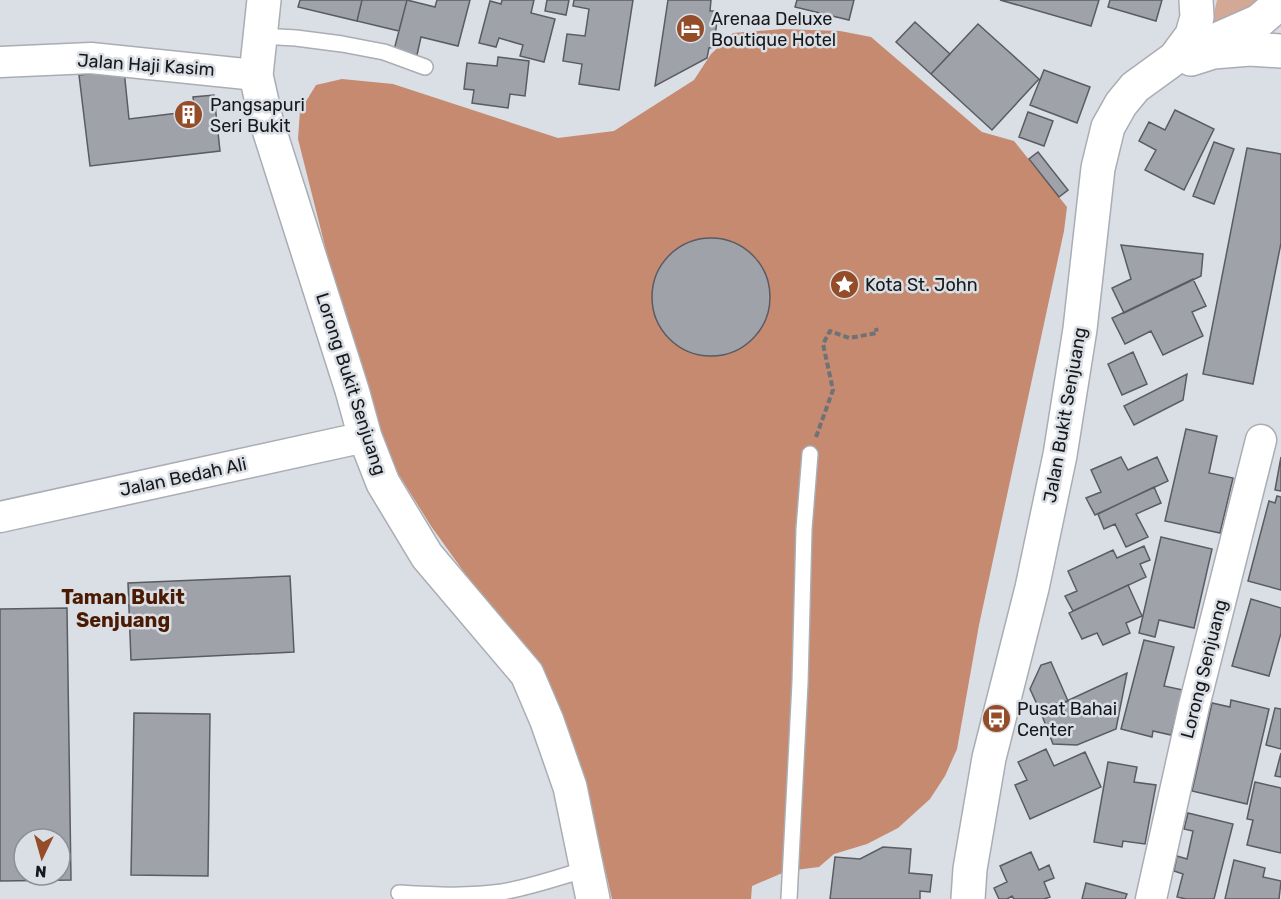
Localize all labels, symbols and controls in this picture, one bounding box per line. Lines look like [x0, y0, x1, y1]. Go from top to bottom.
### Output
place label: Arenaa Deluxe Boutique Hotel [711, 8, 836, 51]
hotel icon: Arenaa Deluxe Boutique Hotel [674, 13, 706, 45]
street label: Jalan Haji Kasim [77, 49, 215, 81]
place label: Pangsapuri Seri Bukit [210, 94, 305, 137]
building icon: Pangsapuri Seri Bukit [173, 99, 205, 131]
place icon: Kota St. John [828, 269, 860, 301]
place label: Kota St. John [865, 274, 978, 296]
street label: Lorong Bukit Senjuang [311, 290, 391, 478]
street label: Jalan Bukit Senjuang [1039, 325, 1091, 505]
street label: Jalan Bedah Ali [117, 453, 249, 501]
district label: Taman Bukit Senjuang [61, 585, 185, 632]
street label: Lorong Senjuang [1176, 597, 1232, 741]
place label: Pusat Bahai Center [1017, 698, 1117, 741]
bus stop icon: Pusat Bahai Center [980, 703, 1012, 735]
north arrow [12, 827, 72, 887]
text: N [34, 861, 47, 881]

